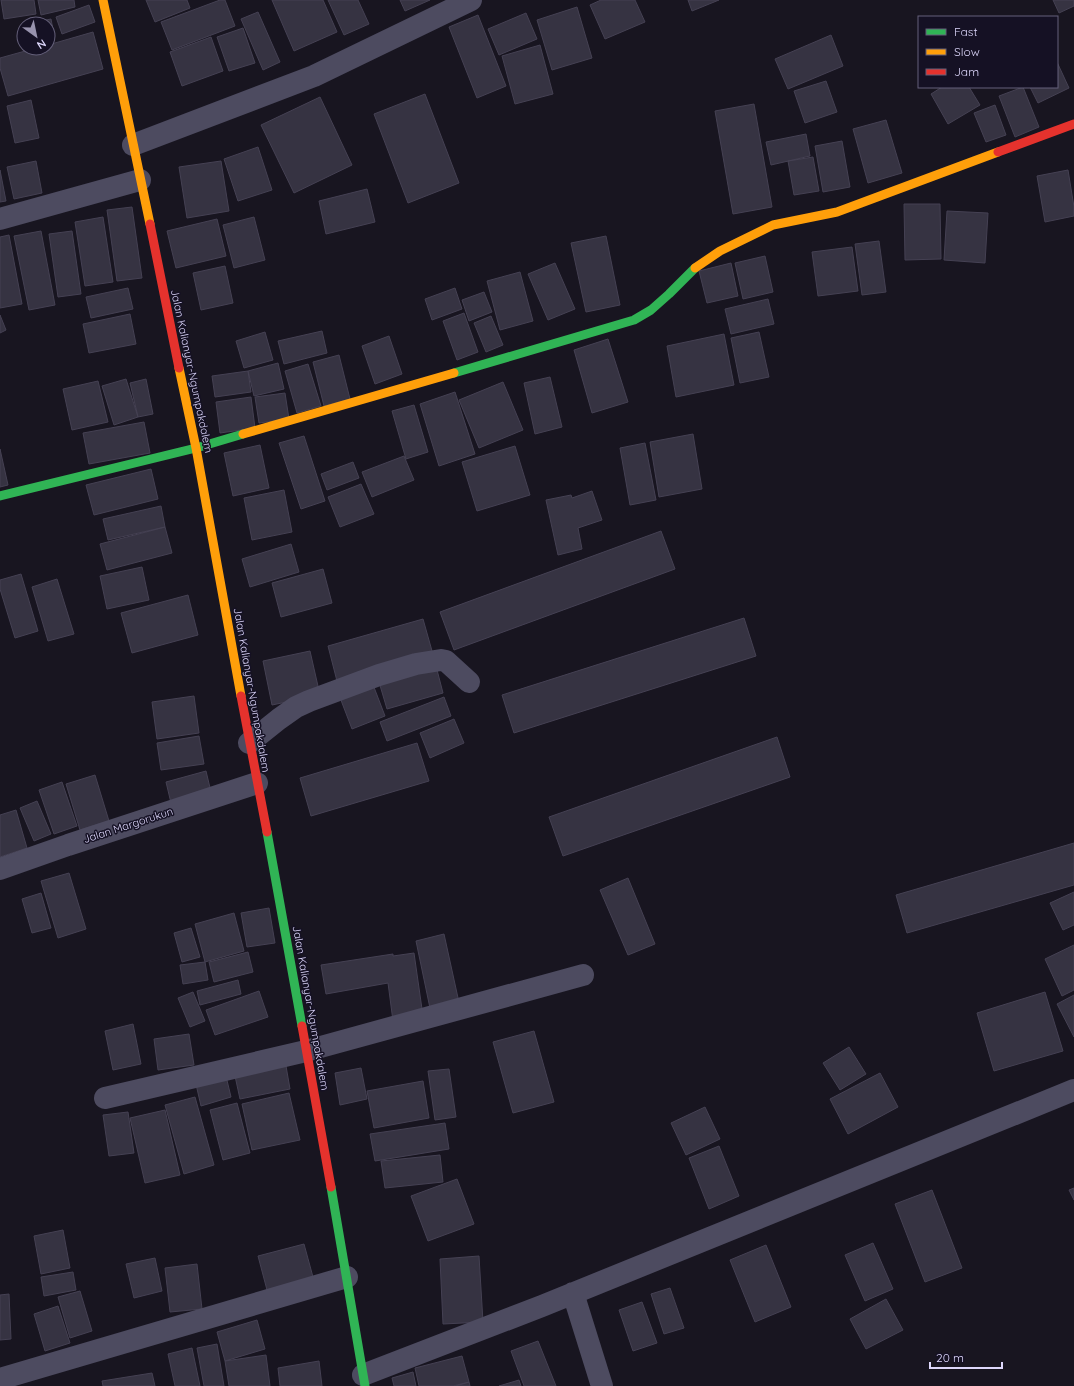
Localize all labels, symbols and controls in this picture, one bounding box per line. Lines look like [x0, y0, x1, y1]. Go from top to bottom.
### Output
north arrow [16, 16, 56, 56]
legend [918, 16, 1058, 88]
text: Fast [954, 24, 978, 39]
text: N [34, 36, 49, 52]
text: Slow [954, 44, 980, 59]
text: Jam [954, 64, 979, 79]
street label: Jalan Kalianyar-Ngumpakdalem [168, 288, 216, 454]
street label: Jalan Kalianyar-Ngumpakdalem [231, 607, 273, 773]
street label: Jalan Margorukun [81, 804, 175, 846]
street label: Jalan Kalianyar-Ngumpakdalem [290, 925, 332, 1091]
scale bar [930, 1344, 1002, 1370]
text: 20 m [936, 1350, 964, 1365]

